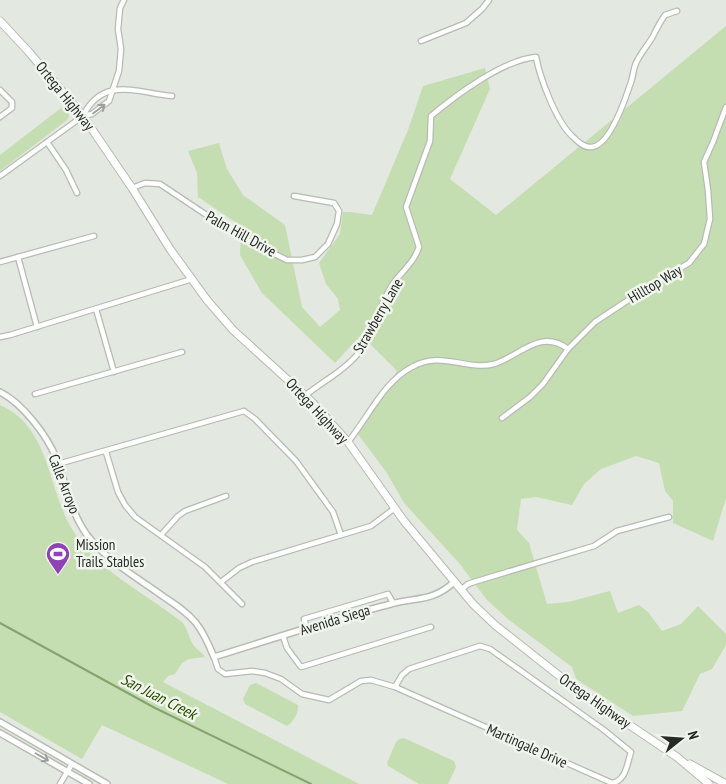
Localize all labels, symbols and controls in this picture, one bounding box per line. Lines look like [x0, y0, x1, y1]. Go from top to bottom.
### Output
street label: Ortega Highway [32, 57, 99, 134]
one-way arrow [92, 103, 105, 114]
street label: Palm Hill Drive [203, 206, 280, 261]
street label: Hilltop Way [624, 260, 685, 307]
street label: Strawberry Lane [348, 275, 407, 357]
street label: Ortega Highway [282, 374, 353, 448]
street label: Calle Arroyo [44, 451, 85, 516]
place label: Mission Trails Stables [76, 535, 144, 571]
sports icon: Mission Trails Stables [45, 541, 71, 575]
street label: Avenida Siega [297, 600, 372, 639]
water label: San Juan Creek [118, 668, 202, 724]
street label: Ortega Highway [556, 669, 635, 732]
north arrow [656, 714, 706, 764]
street label: Martingale Drive [484, 719, 571, 772]
text: N [684, 729, 703, 741]
one-way arrow [35, 752, 50, 762]

